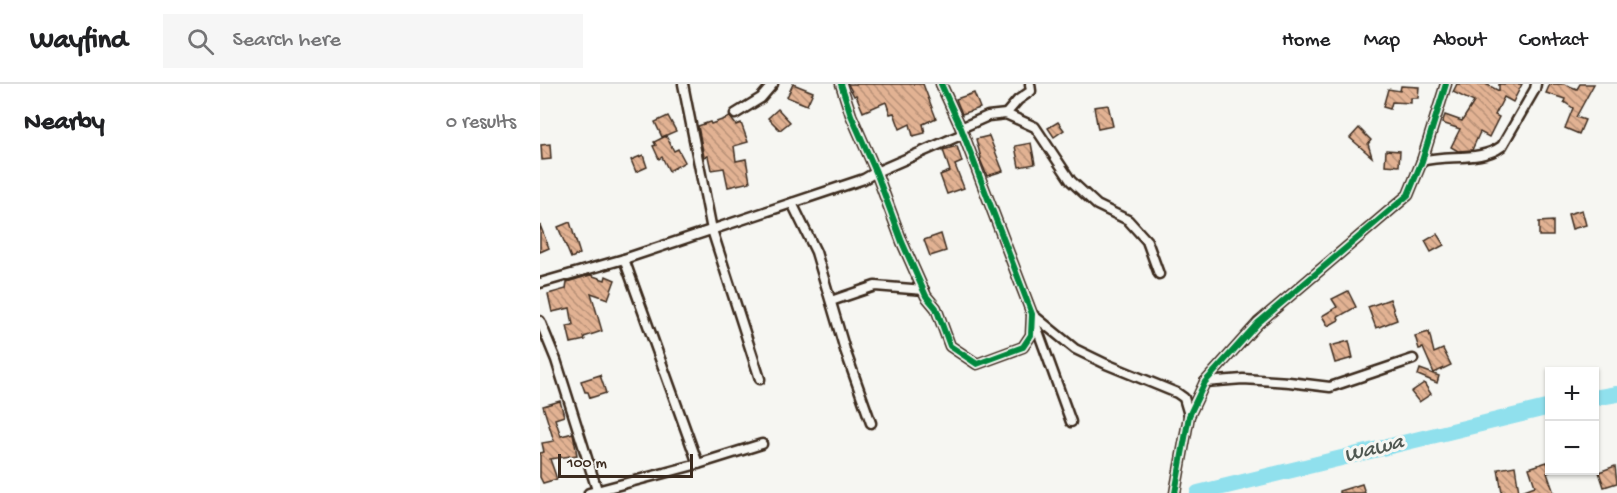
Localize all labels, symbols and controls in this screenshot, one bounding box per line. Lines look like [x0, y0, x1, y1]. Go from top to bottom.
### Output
search box [163, 14, 583, 68]
text: Wayfind [30, 25, 127, 58]
icon: search [184, 25, 217, 58]
text: Search here [232, 28, 341, 54]
text: Home [1282, 29, 1330, 54]
text: Map [1363, 29, 1400, 54]
text: About [1433, 29, 1486, 54]
text: Contact [1519, 29, 1587, 54]
text: Nearby [24, 108, 105, 139]
text: 0 results [446, 112, 516, 135]
map controls [1545, 367, 1599, 475]
button: + [1545, 367, 1599, 421]
button: − [1545, 421, 1599, 475]
water label: Wawa [1342, 430, 1408, 470]
scale bar [558, 451, 693, 478]
text: 100 m [567, 455, 607, 474]

